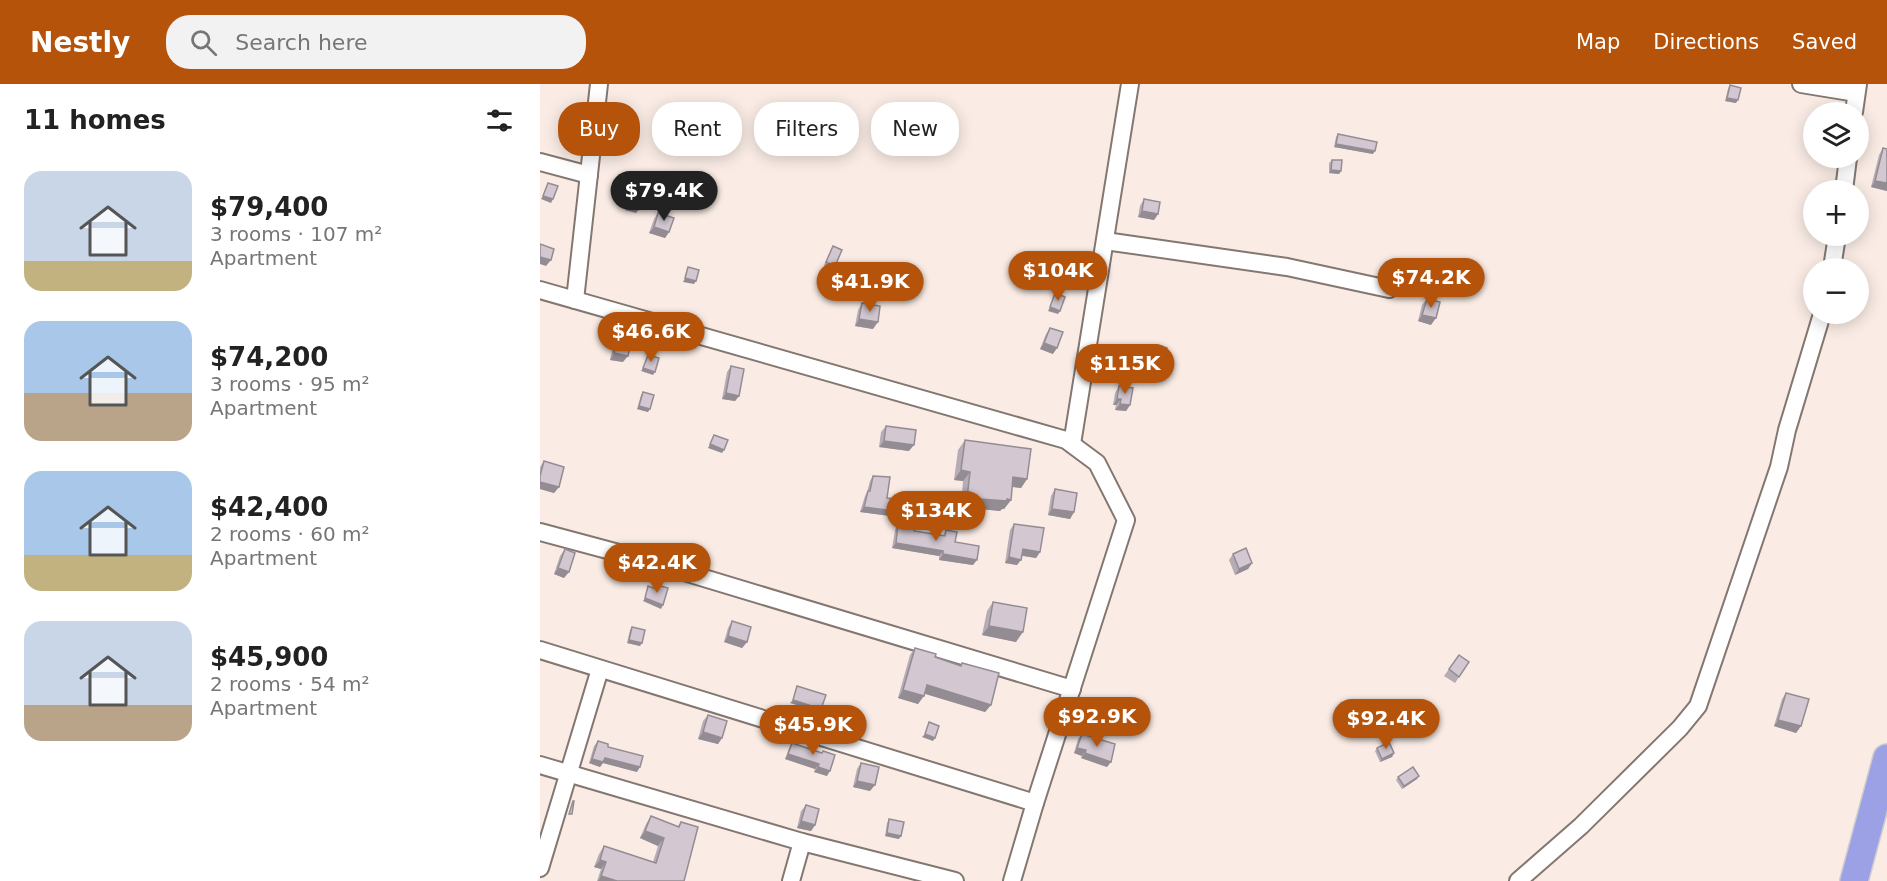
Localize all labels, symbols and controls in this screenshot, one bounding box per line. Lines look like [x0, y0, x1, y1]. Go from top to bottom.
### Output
search box [166, 15, 586, 69]
text: Nestly [30, 26, 130, 59]
icon: search [187, 26, 220, 59]
text: Search here [235, 30, 367, 55]
text: Map [1576, 30, 1620, 54]
text: Directions [1653, 30, 1759, 54]
text: Saved [1792, 30, 1857, 54]
chip: Buy [558, 102, 640, 156]
chip: Rent [652, 102, 742, 156]
chip: Filters [754, 102, 859, 156]
chip: New [871, 102, 959, 156]
map controls [1803, 102, 1869, 324]
button: layers [1803, 102, 1869, 168]
icon: filters [483, 104, 516, 137]
text: 11 homes [24, 105, 166, 135]
pin: $79.4K [615, 171, 713, 222]
text: $79.4K [625, 178, 703, 202]
button: + [1803, 180, 1869, 246]
text: $79,400 [210, 192, 328, 222]
icon: home [72, 195, 144, 267]
text: 3 rooms · 107 m² [210, 222, 382, 246]
text: Apartment [210, 246, 317, 270]
pin: $104K [1016, 251, 1100, 302]
text: $104K [1022, 258, 1094, 282]
pin: $74.2K [1382, 258, 1480, 309]
button: − [1803, 258, 1869, 324]
pin: $41.9K [821, 262, 919, 313]
text: $74.2K [1392, 265, 1470, 289]
text: $41.9K [831, 269, 909, 293]
pin: $46.6K [602, 312, 700, 363]
text: $46.6K [612, 319, 690, 343]
text: $74,200 [210, 342, 328, 372]
pin: $115K [1083, 344, 1167, 395]
icon: home [72, 345, 144, 417]
text: $115K [1089, 351, 1161, 375]
text: 3 rooms · 95 m² [210, 372, 370, 396]
text: Apartment [210, 396, 317, 420]
pin: $134K [894, 491, 978, 542]
text: $42,400 [210, 492, 328, 522]
icon: home [72, 495, 144, 567]
text: $134K [900, 498, 972, 522]
text: 2 rooms · 60 m² [210, 522, 370, 546]
pin: $42.4K [608, 543, 706, 594]
text: Apartment [210, 546, 317, 570]
text: $42.4K [618, 550, 696, 574]
text: $45,900 [210, 642, 328, 672]
icon: home [72, 645, 144, 717]
text: 2 rooms · 54 m² [210, 672, 370, 696]
text: Apartment [210, 696, 317, 720]
pin: $92.9K [1048, 697, 1146, 748]
pin: $92.4K [1337, 699, 1435, 750]
text: $92.9K [1058, 704, 1136, 728]
pin: $45.9K [764, 705, 862, 756]
text: $92.4K [1347, 706, 1425, 730]
text: $45.9K [774, 712, 852, 736]

